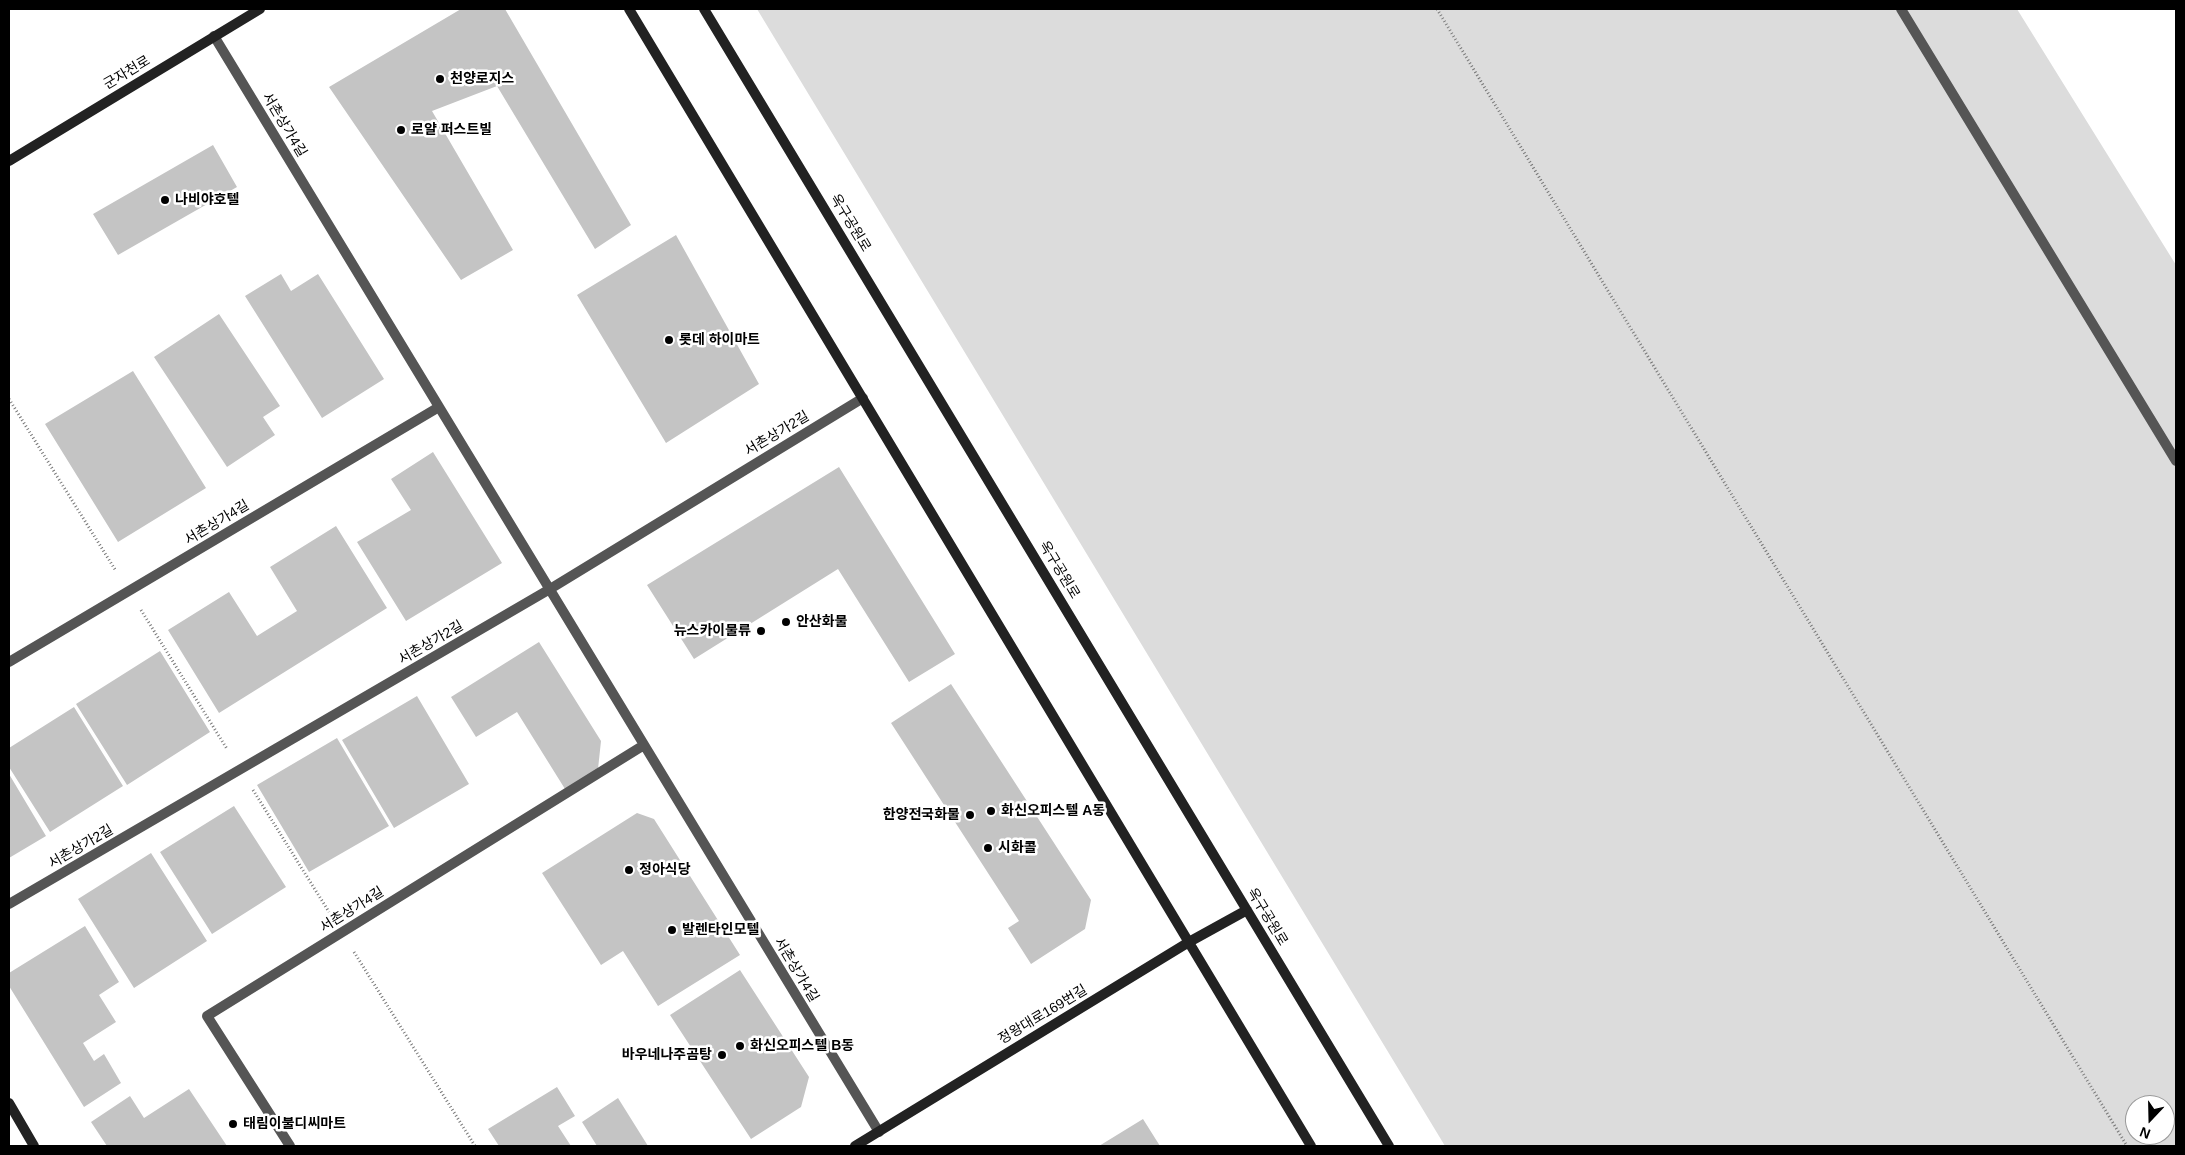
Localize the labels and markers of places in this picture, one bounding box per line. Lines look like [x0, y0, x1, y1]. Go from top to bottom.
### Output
place label: 천양로지스 [450, 71, 514, 87]
marker: 천양로지스 [434, 73, 446, 85]
place label: 로얄 퍼스트빌 [411, 122, 492, 138]
marker: 로얄 퍼스트빌 [395, 124, 407, 136]
place label: 나비야호텔 [175, 192, 239, 208]
marker: 나비야호텔 [159, 194, 171, 206]
place label: 롯데 하이마트 [679, 332, 760, 348]
marker: 롯데 하이마트 [663, 334, 675, 346]
place label: 안산화물 [796, 614, 848, 630]
marker: 안산화물 [780, 616, 792, 628]
place label: 뉴스카이물류 [674, 623, 751, 639]
marker: 뉴스카이물류 [755, 625, 767, 637]
place label: 화신오피스텔 A동 [1001, 803, 1105, 819]
marker: 화신오피스텔 A동 [985, 805, 997, 817]
place label: 한양전국화물 [883, 807, 960, 823]
marker: 한양전국화물 [964, 809, 976, 821]
place label: 시화콜 [998, 840, 1037, 856]
marker: 시화콜 [982, 842, 994, 854]
place label: 정아식당 [639, 862, 691, 878]
marker: 정아식당 [623, 864, 635, 876]
place label: 발렌타인모텔 [682, 922, 759, 938]
marker: 발렌타인모텔 [666, 924, 678, 936]
place label: 화신오피스텔 B동 [750, 1038, 854, 1054]
marker: 화신오피스텔 B동 [734, 1040, 746, 1052]
place label: 바우네나주곰탕 [622, 1047, 712, 1063]
marker: 바우네나주곰탕 [716, 1049, 728, 1061]
place label: 태림이불디씨마트 [243, 1116, 346, 1132]
marker: 태림이불디씨마트 [227, 1118, 239, 1130]

